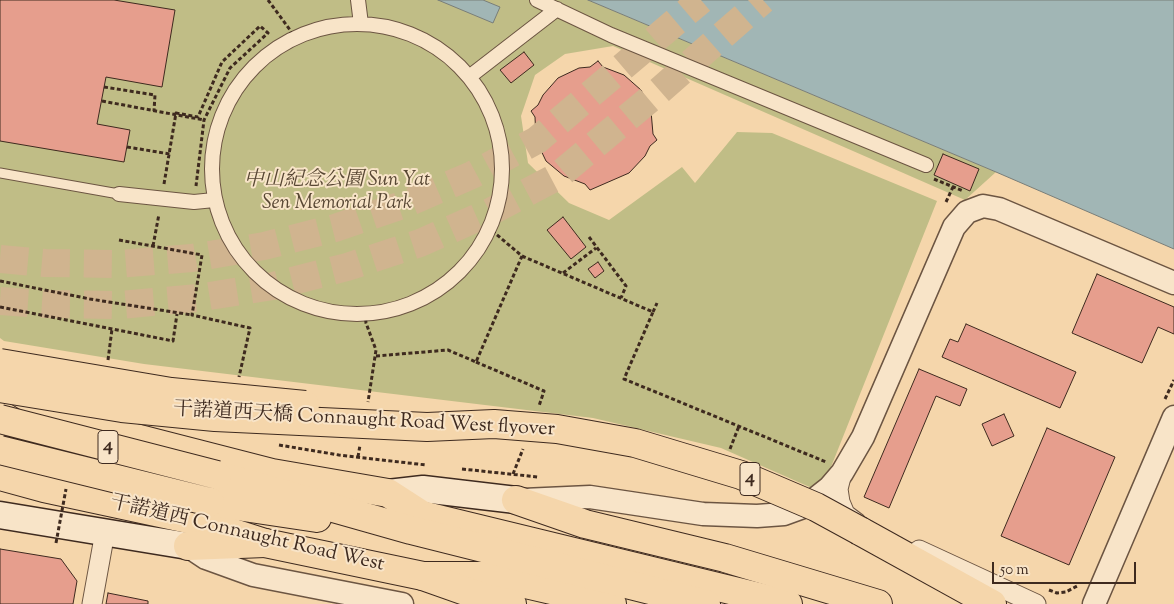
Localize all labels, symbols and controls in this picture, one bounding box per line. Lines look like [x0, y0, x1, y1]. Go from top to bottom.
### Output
park label: 中山紀念公園 Sun Yat Sen Memorial Park [244, 170, 430, 217]
street label: 干諾道西天橋 Connaught Road West flyover [172, 399, 556, 443]
road number: 4 [98, 431, 118, 464]
road number: 4 [740, 462, 760, 496]
street label: 干諾道西 Connaught Road West [108, 492, 386, 578]
scale bar [994, 552, 1138, 584]
text: 50 m [1000, 560, 1029, 581]

